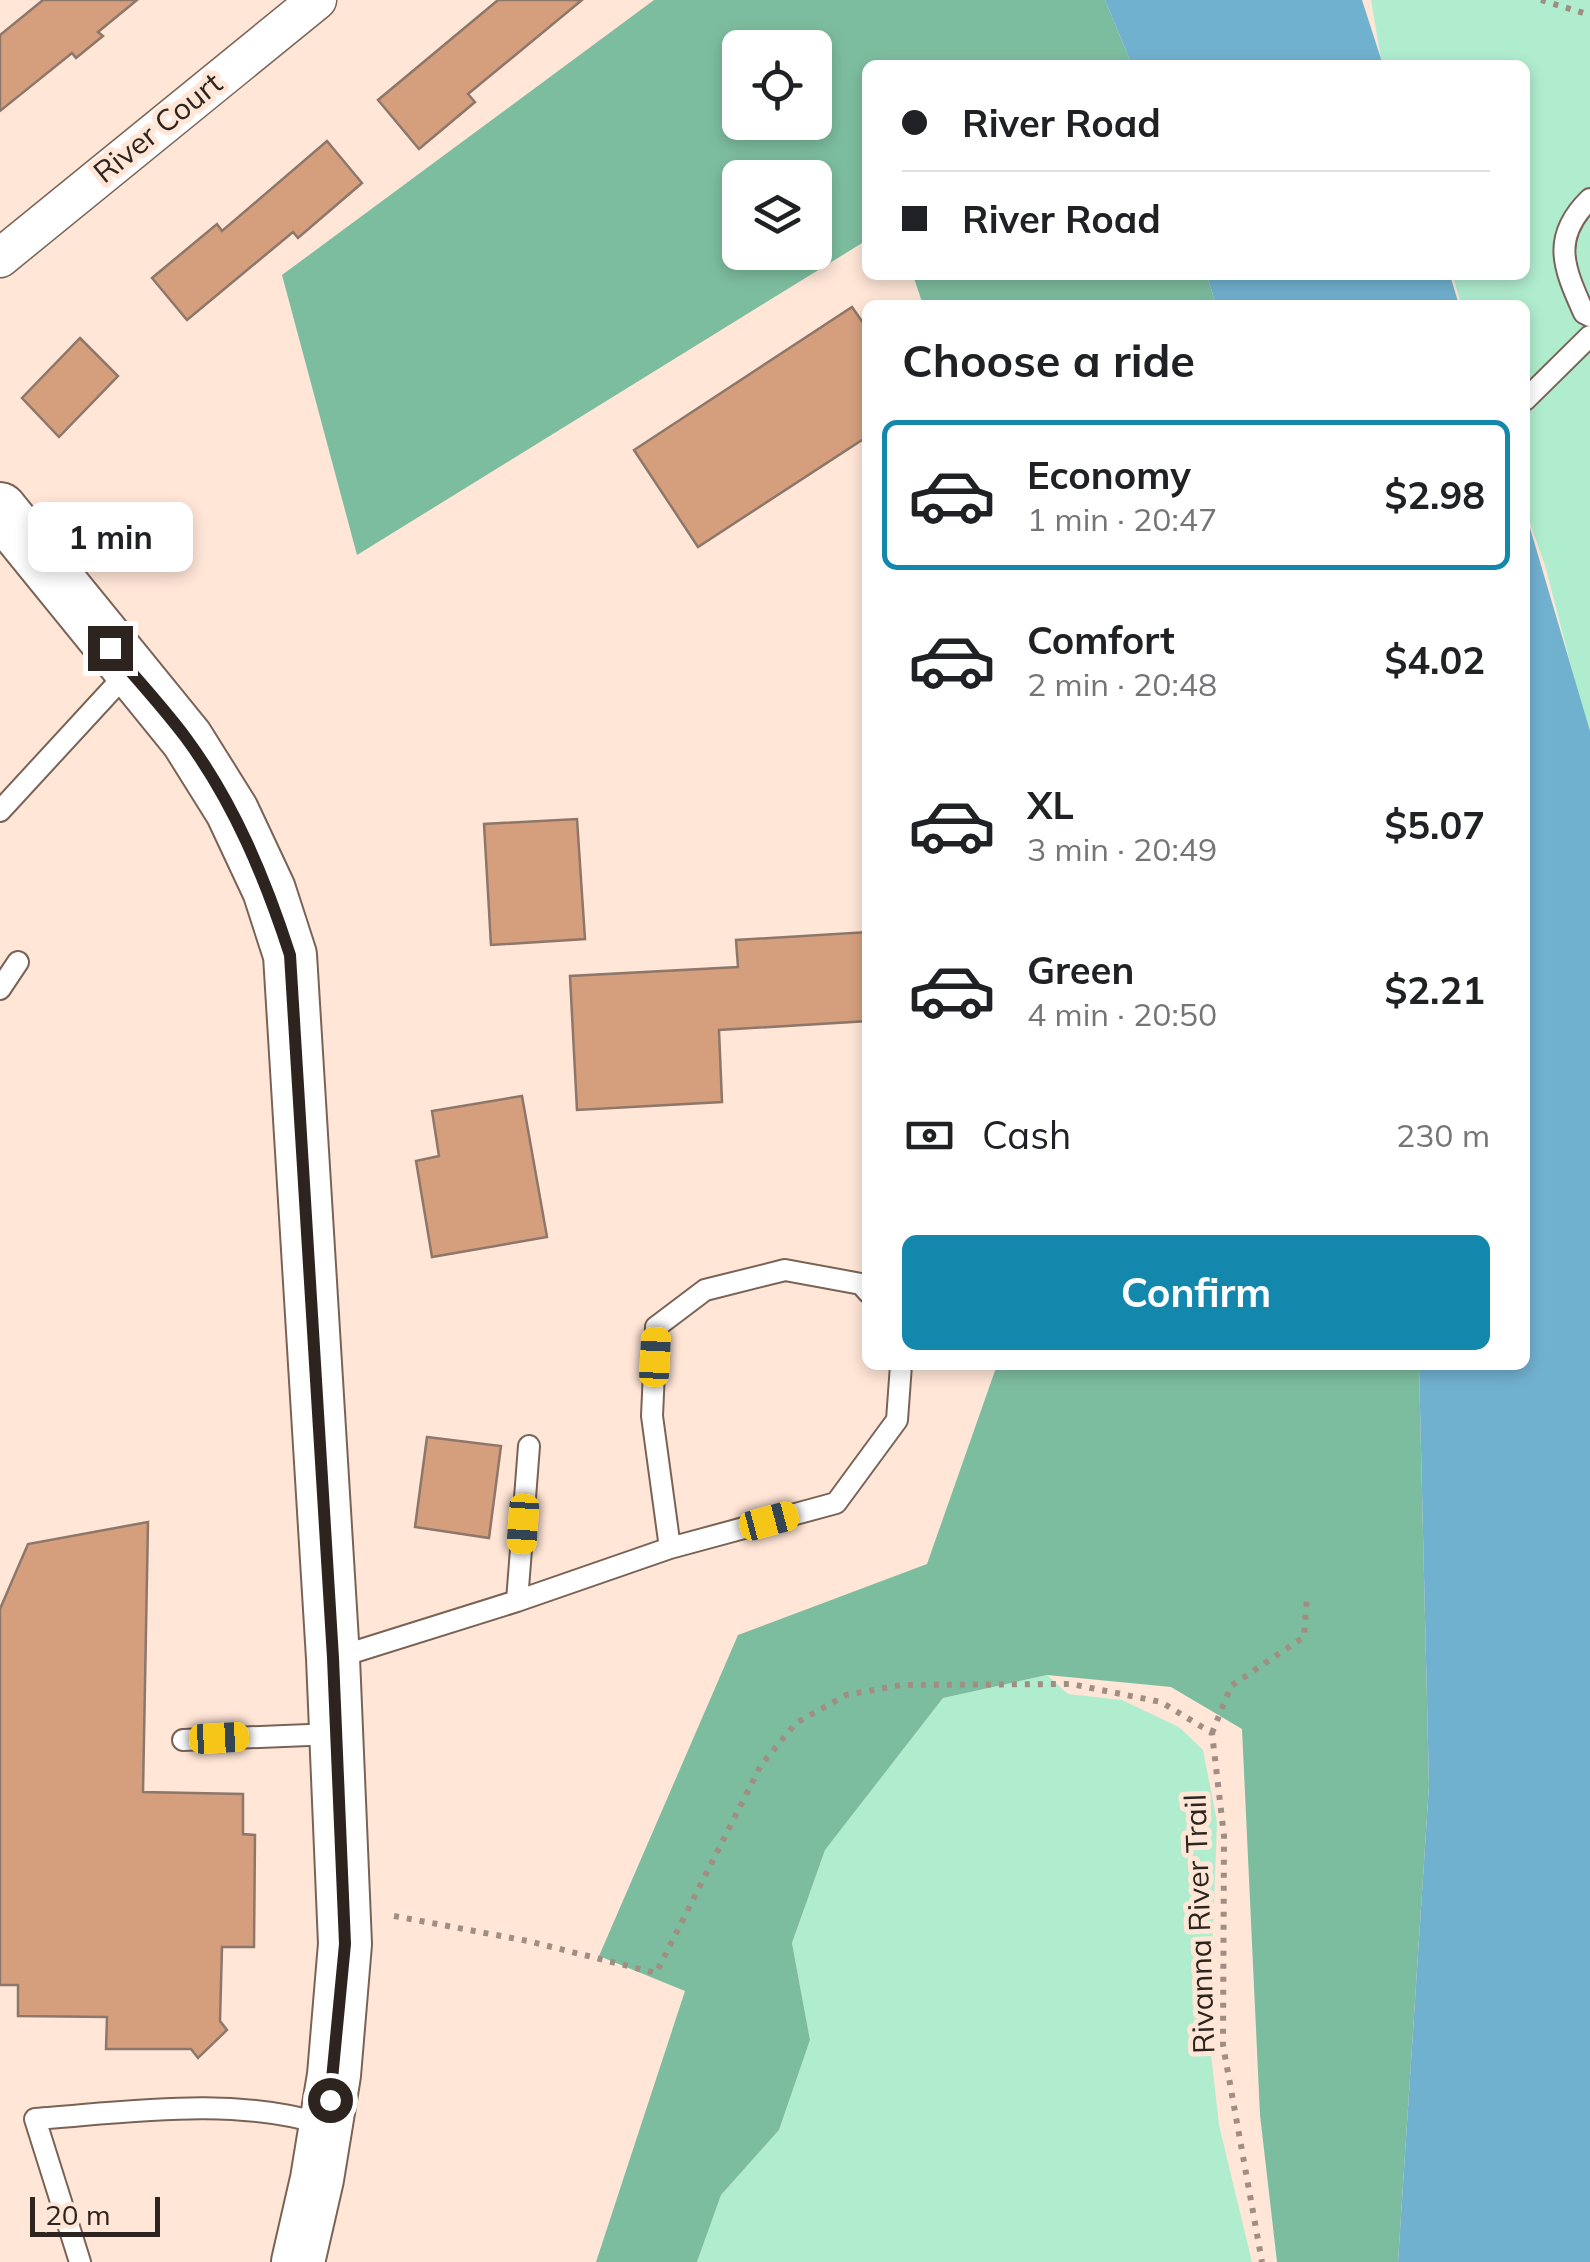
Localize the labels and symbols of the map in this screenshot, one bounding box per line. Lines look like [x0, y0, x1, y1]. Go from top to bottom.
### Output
street label: River Court [85, 64, 229, 191]
callout: 1 min [28, 503, 192, 573]
route end [88, 626, 133, 671]
car [638, 1326, 672, 1388]
car [506, 1493, 540, 1555]
car [736, 1499, 802, 1543]
car [188, 1721, 250, 1755]
street label: Rivanna River Trail [1175, 1793, 1223, 2055]
route start [308, 2078, 353, 2123]
scale bar [30, 2192, 160, 2236]

